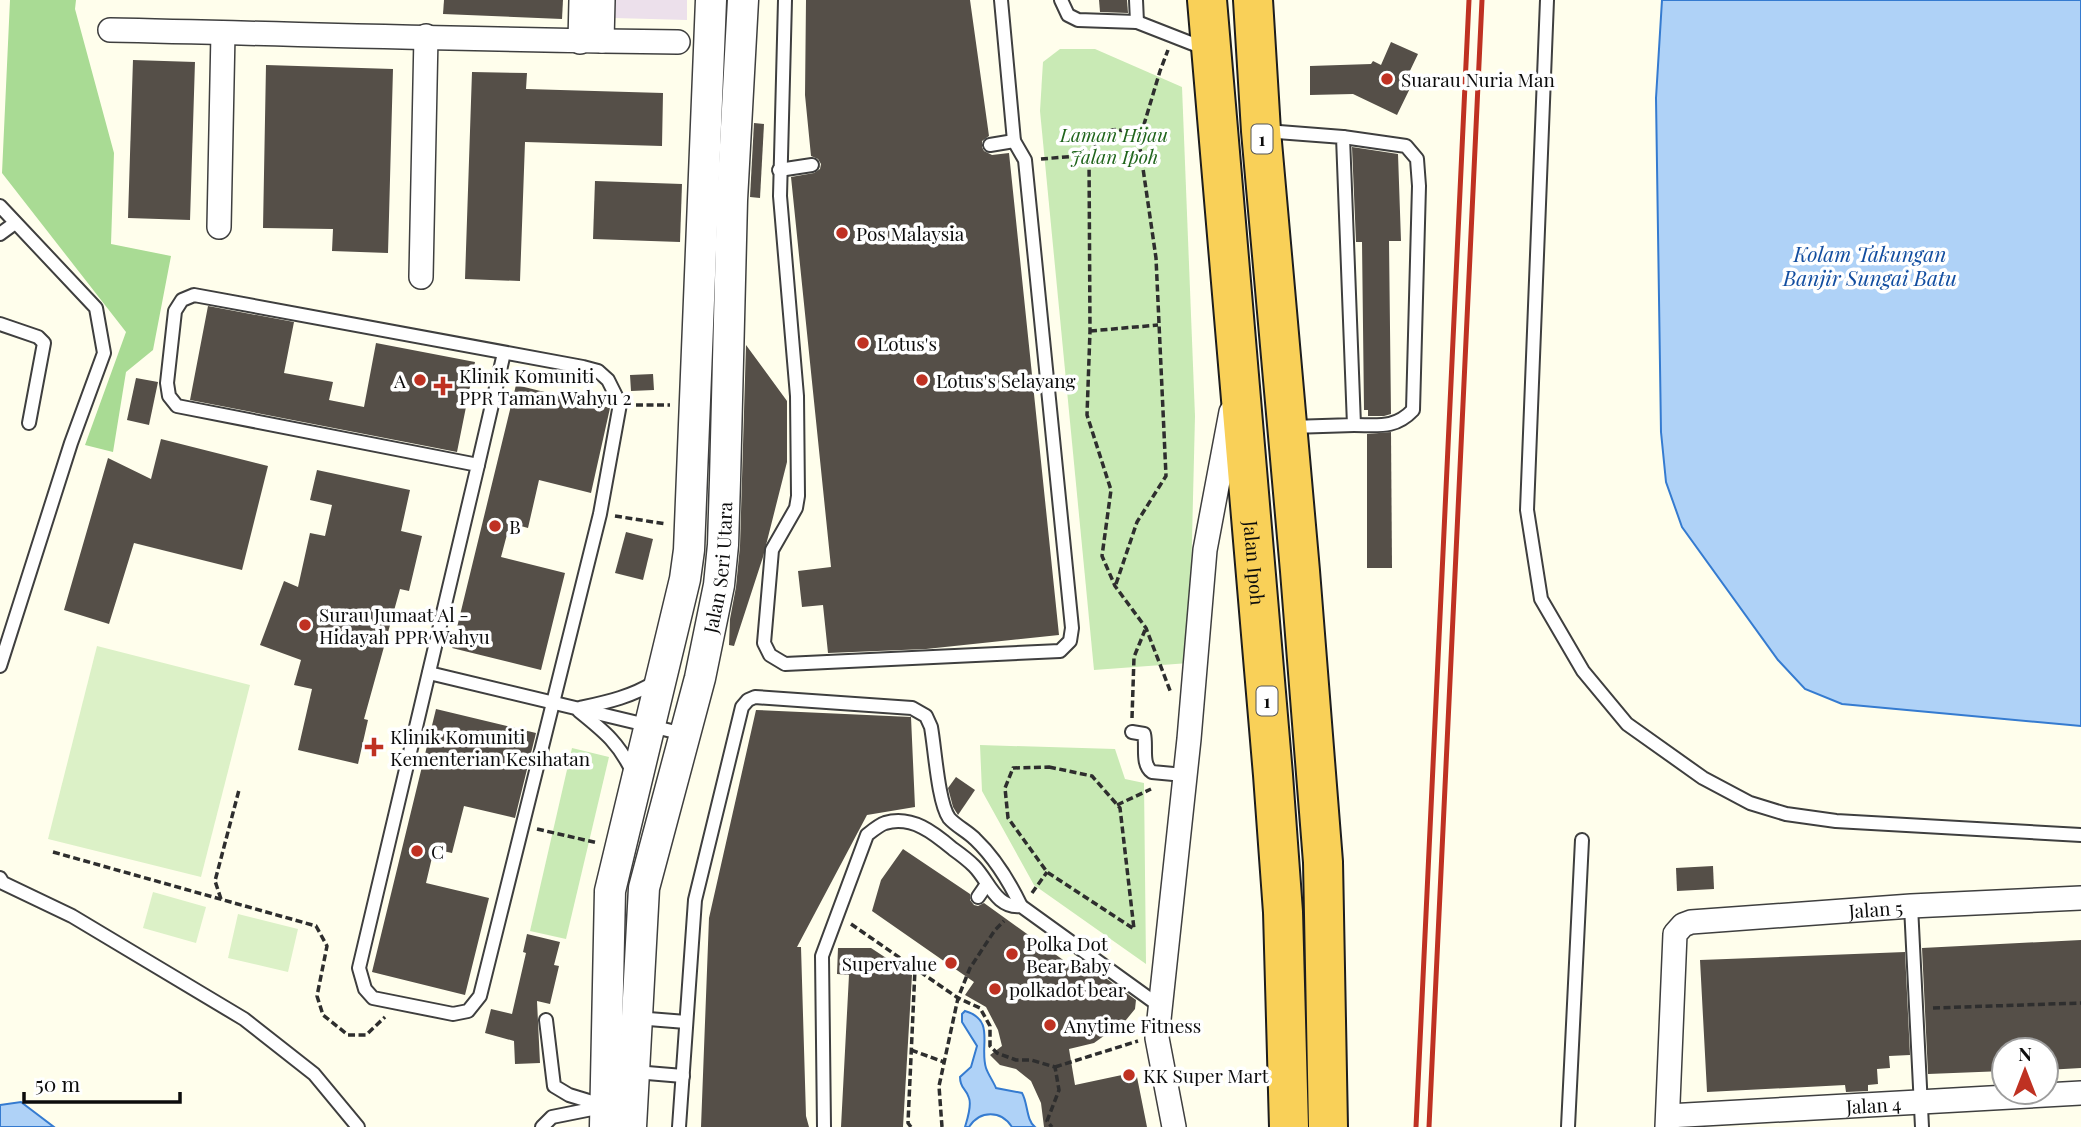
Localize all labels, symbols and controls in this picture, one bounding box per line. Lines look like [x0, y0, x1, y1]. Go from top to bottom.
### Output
place label: Suarau Nuria Man [1401, 66, 1556, 92]
marker: Suarau Nuria Man [1379, 71, 1395, 87]
park label: Laman Hijau Jalan Ipoh [1059, 121, 1168, 169]
road number: 1 [1252, 124, 1272, 154]
place label: Pos Malaysia [856, 220, 965, 246]
marker: Pos Malaysia [834, 225, 850, 241]
water label: Kolam Takungan Banjir Sungai Batu [1782, 239, 1957, 291]
place label: Lotus's [877, 330, 937, 356]
marker: Lotus's [855, 335, 871, 351]
place label: Klinik Komuniti PPR Taman Wahyu 2 [459, 362, 632, 410]
place label: A [393, 367, 407, 393]
place label: Lotus's Selayang [936, 367, 1075, 393]
marker: A [412, 372, 428, 388]
marker: Lotus's Selayang [914, 372, 930, 388]
marker: Klinik Komuniti PPR Taman Wahyu 2 [433, 376, 453, 396]
street label: Jalan Seri Utara [696, 501, 737, 636]
place label: B [509, 513, 521, 539]
marker: B [487, 518, 503, 534]
street label: Jalan Ipoh [1238, 519, 1271, 606]
place label: Surau Jumaat Al - Hidayah PPR Wahyu [319, 601, 490, 649]
marker: Surau Jumaat Al - Hidayah PPR Wahyu [297, 617, 313, 633]
road number: 1 [1256, 686, 1278, 716]
place label: Klinik Komuniti Kementerian Kesihatan [390, 723, 591, 771]
marker: Klinik Komuniti Kementerian Kesihatan [364, 737, 384, 757]
place label: C [431, 838, 444, 864]
marker: C [409, 843, 425, 859]
street label: Jalan 5 [1847, 894, 1904, 924]
place label: Polka Dot Bear Baby [1026, 930, 1112, 978]
marker: Polka Dot Bear Baby [1004, 946, 1020, 962]
place label: Supervalue [842, 950, 937, 976]
marker: Supervalue [943, 955, 959, 971]
place label: polkadot bear [1009, 976, 1127, 1002]
marker: polkadot bear [987, 981, 1003, 997]
place label: Anytime Fitness [1063, 1012, 1201, 1038]
marker: Anytime Fitness [1042, 1017, 1058, 1033]
north arrow [1990, 1036, 2060, 1106]
text: N [2018, 1040, 2032, 1066]
scale bar [24, 1060, 180, 1104]
place label: KK Super Mart [1143, 1062, 1269, 1088]
marker: KK Super Mart [1121, 1067, 1137, 1083]
text: 50 m [35, 1069, 81, 1097]
street label: Jalan 4 [1844, 1090, 1902, 1119]

